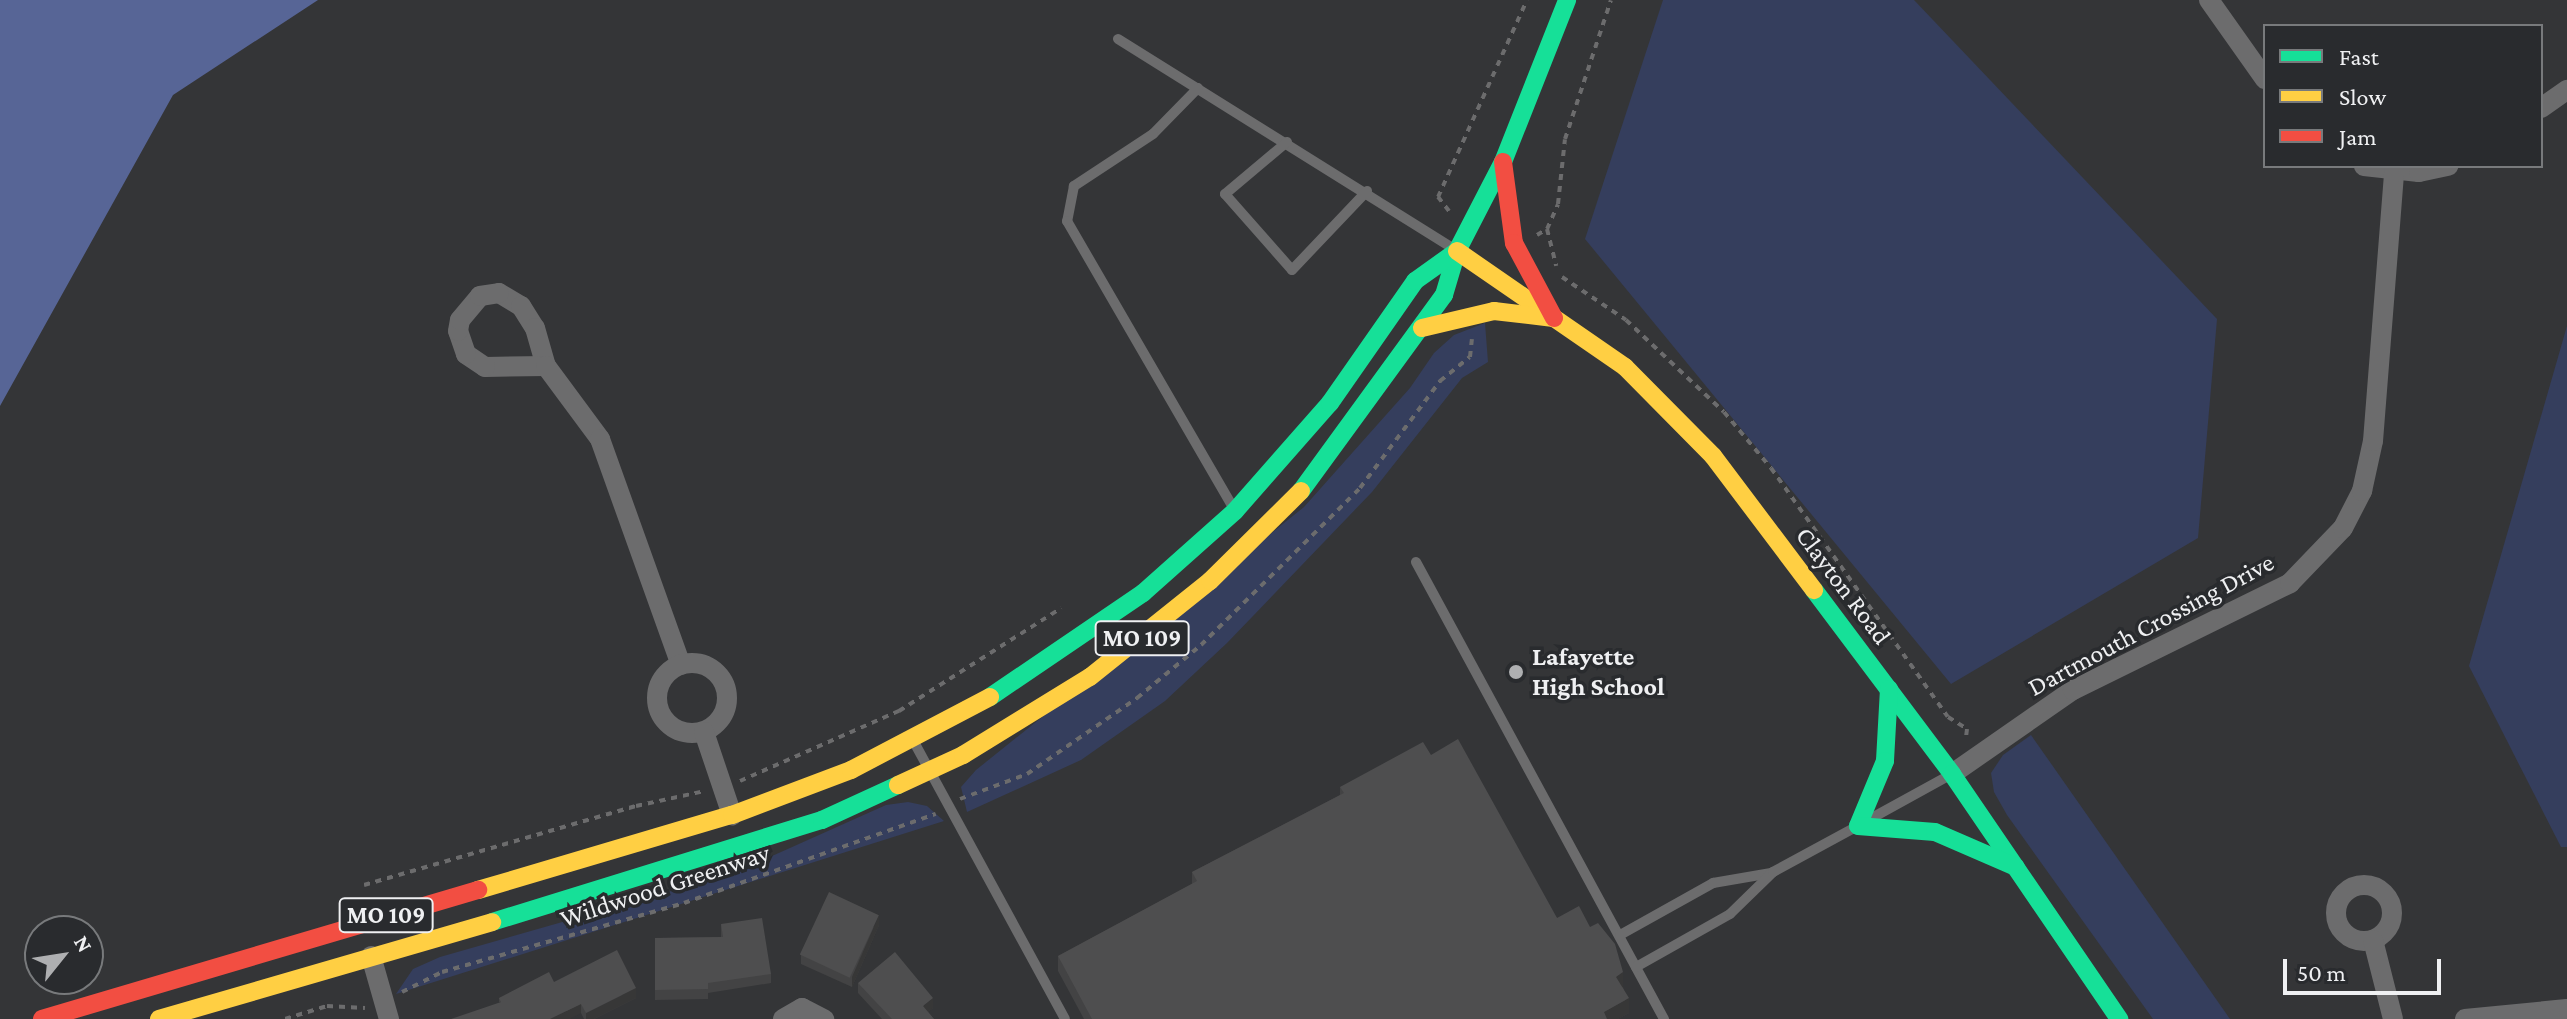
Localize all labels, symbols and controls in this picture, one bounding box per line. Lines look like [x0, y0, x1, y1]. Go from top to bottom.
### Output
legend [2263, 24, 2543, 168]
text: Fast [2339, 43, 2379, 70]
text: Slow [2339, 83, 2386, 110]
text: Jam [2339, 123, 2377, 150]
street label: Clayton Road [1789, 521, 1897, 651]
street label: Dartmouth Crossing Drive [2023, 547, 2279, 703]
road number: MO 109 [1094, 618, 1190, 658]
place label: Lafayette High School [1532, 641, 1665, 702]
marker: Lafayette High School [1507, 663, 1525, 681]
street label: Wildwood Greenway [556, 837, 774, 935]
road number: MO 109 [338, 895, 434, 935]
north arrow [24, 915, 104, 995]
text: N [69, 931, 98, 956]
scale bar [2287, 943, 2445, 993]
text: 50 m [2297, 959, 2346, 986]

